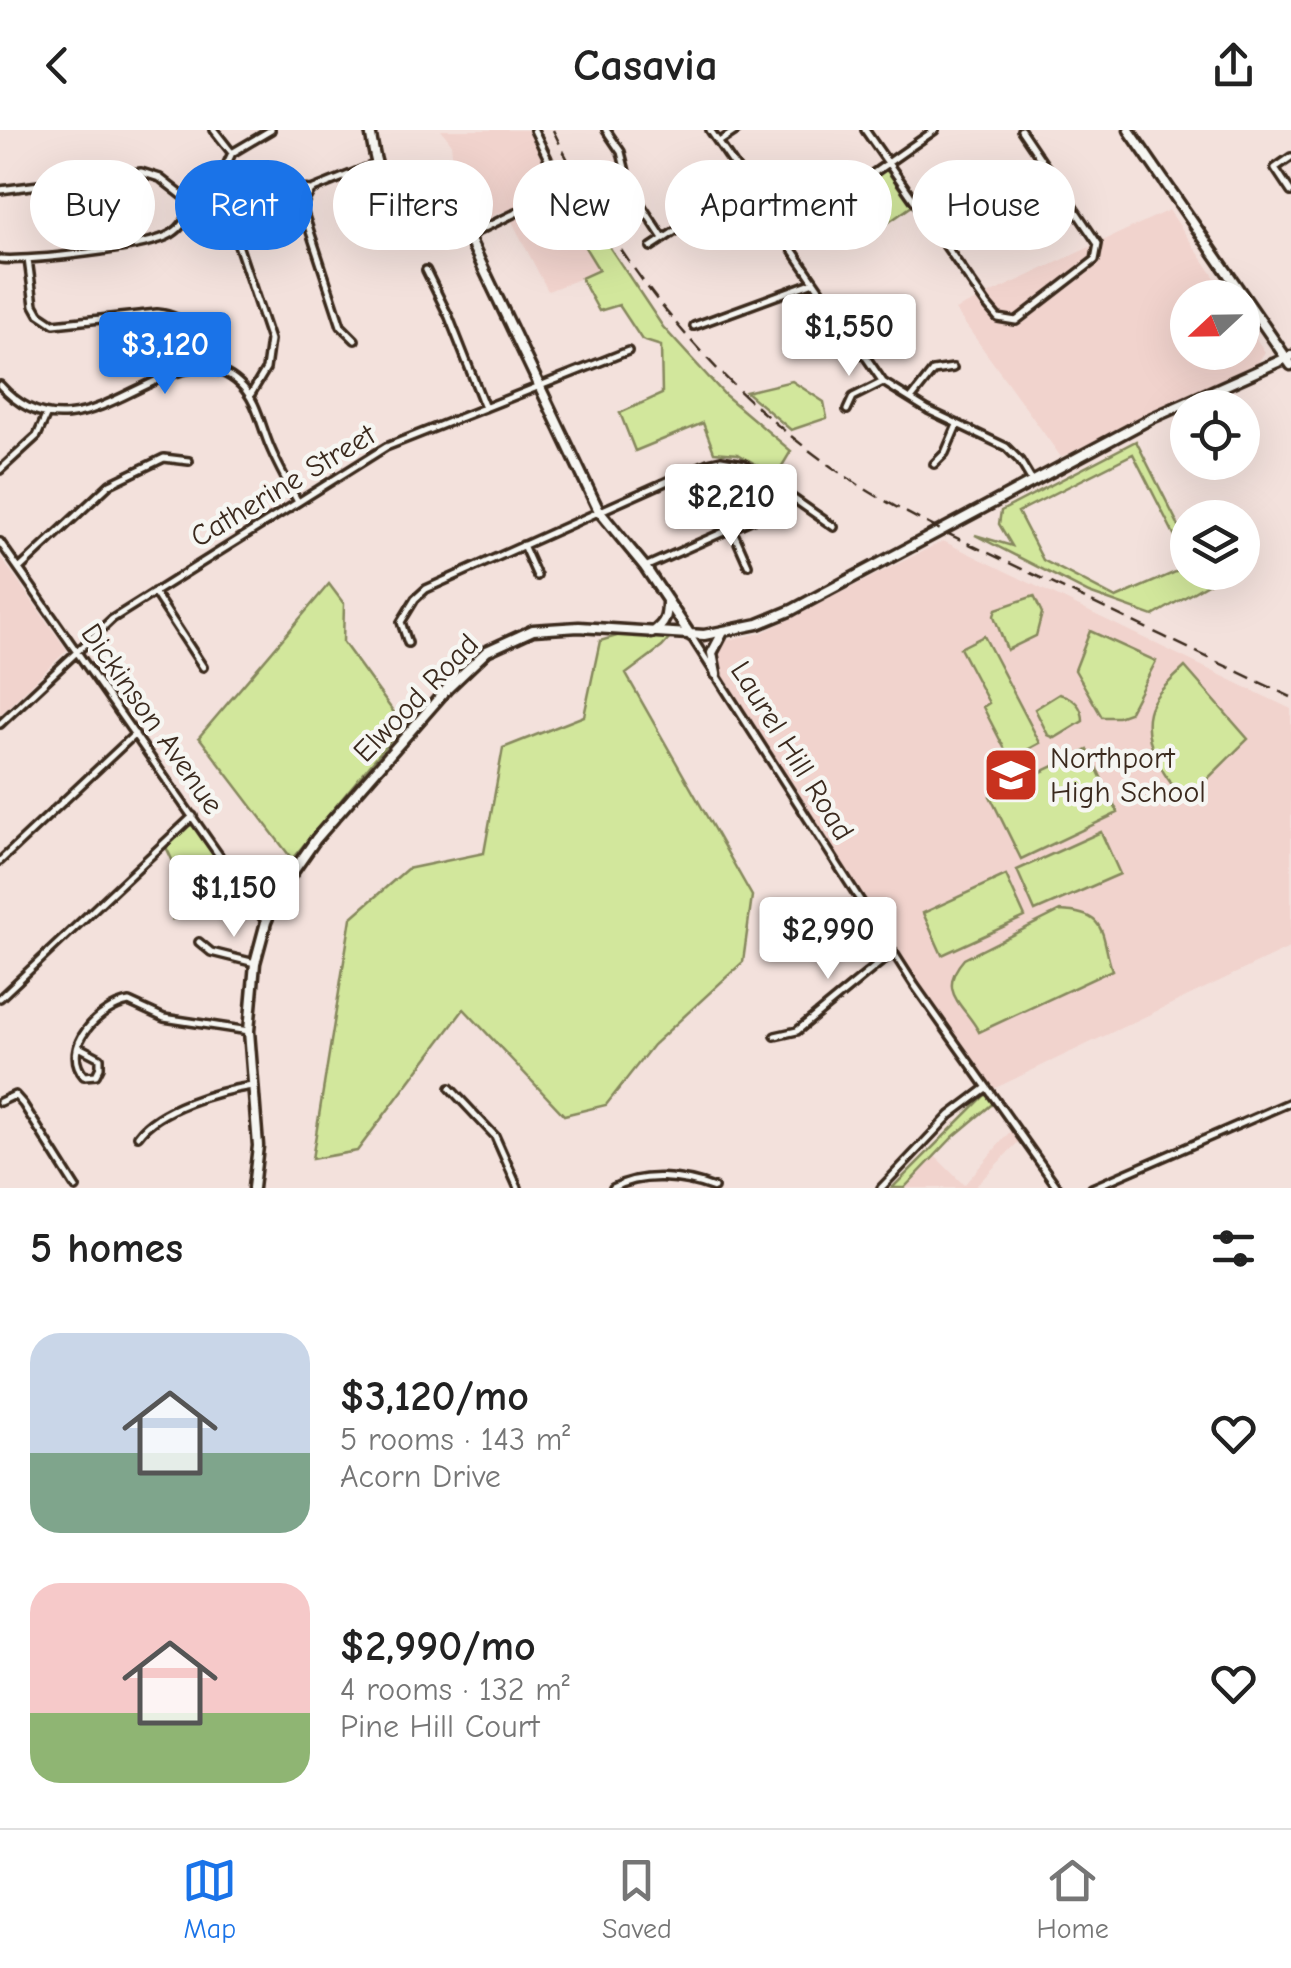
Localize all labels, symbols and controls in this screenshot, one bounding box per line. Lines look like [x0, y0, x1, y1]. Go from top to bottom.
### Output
icon: back [30, 38, 85, 93]
icon: share [1206, 38, 1261, 93]
text: Casavia [573, 39, 718, 91]
chip: Buy [30, 160, 155, 250]
chip: Rent [175, 160, 313, 250]
chip: Filters [333, 160, 493, 250]
chip: New [513, 160, 645, 250]
chip: Apartment [665, 160, 892, 250]
chip: House [912, 160, 1075, 250]
north arrow [1170, 280, 1260, 370]
map controls [1170, 280, 1260, 590]
pin: $1,550 [768, 294, 930, 379]
text: $1,550 [804, 308, 894, 345]
pin: $3,120 [84, 312, 246, 397]
text: $3,120 [121, 326, 209, 363]
button: locate [1170, 390, 1260, 480]
street label: Catherine Street [184, 416, 383, 555]
pin: $2,210 [650, 464, 812, 549]
text: $2,210 [687, 478, 775, 515]
button: layers [1170, 500, 1260, 590]
street label: Dickinson Avenue [73, 617, 231, 821]
street label: Elwood Road [346, 627, 486, 769]
street label: Laurel Hill Road [723, 655, 861, 847]
place label: Northport High School [1050, 741, 1206, 810]
school or university icon: Northport High School [981, 745, 1041, 805]
pin: $1,150 [153, 855, 315, 940]
text: $1,150 [191, 869, 277, 906]
pin: $2,990 [747, 897, 909, 982]
text: $2,990 [781, 911, 875, 948]
icon: filters [1206, 1221, 1261, 1276]
text: 5 homes [30, 1224, 183, 1273]
text: $3,120/mo [340, 1372, 529, 1421]
icon: home [110, 1373, 230, 1493]
icon: heart [1206, 1406, 1261, 1461]
text: 5 rooms · 143 m² [340, 1421, 570, 1458]
text: Acorn Drive [340, 1458, 501, 1495]
text: $2,990/mo [340, 1622, 536, 1671]
icon: home [110, 1623, 230, 1743]
icon: heart [1206, 1656, 1261, 1711]
text: 4 rooms · 132 m² [340, 1671, 570, 1708]
text: Pine Hill Court [340, 1708, 540, 1745]
tab: Map [182, 1853, 237, 1945]
tab: Saved [602, 1853, 672, 1945]
tab: Home [1036, 1853, 1109, 1945]

